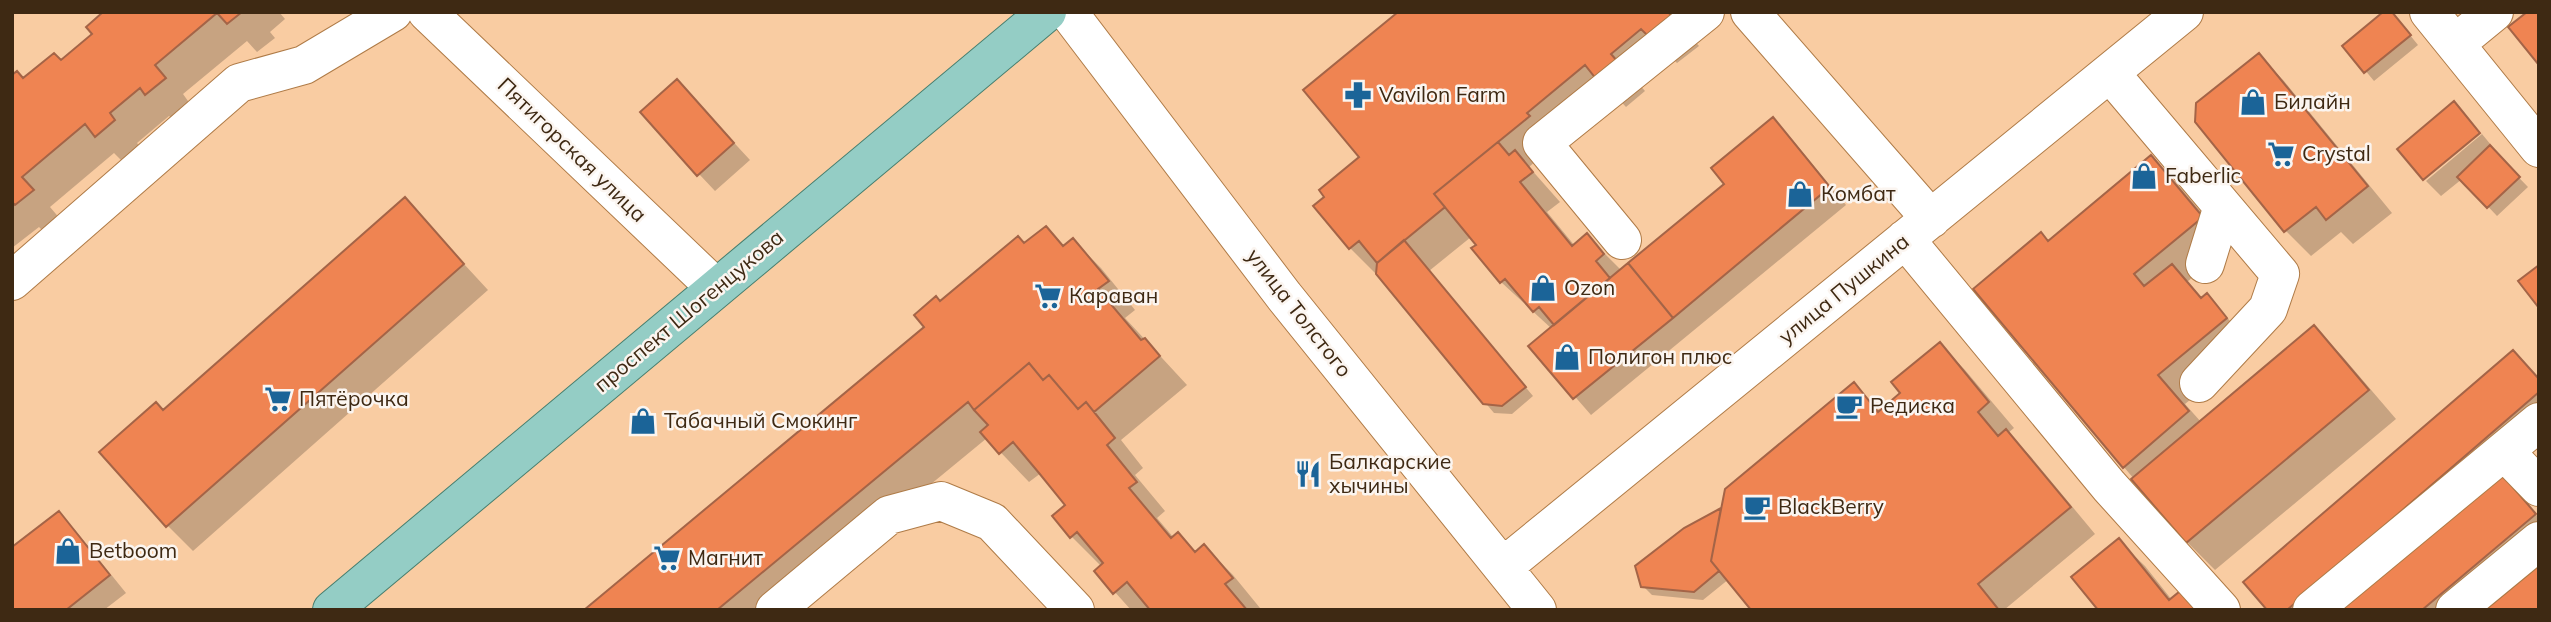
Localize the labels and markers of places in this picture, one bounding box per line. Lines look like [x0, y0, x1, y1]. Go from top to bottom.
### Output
pharmacy icon: Vavilon Farm [1343, 80, 1373, 110]
place label: Vavilon Farm [1379, 81, 1506, 107]
shop icon: Билайн [2238, 87, 2268, 117]
place label: Билайн [2274, 88, 2351, 114]
supermarket icon: Crystal [2266, 139, 2296, 169]
place label: Crystal [2302, 140, 2371, 166]
shop icon: Faberlic [2129, 161, 2159, 191]
place label: Faberlic [2165, 162, 2241, 188]
shop icon: Комбат [1785, 179, 1815, 209]
place label: Комбат [1821, 180, 1896, 206]
shop icon: Ozon [1528, 273, 1558, 303]
place label: Ozon [1564, 274, 1615, 300]
supermarket icon: Караван [1033, 281, 1063, 311]
place label: Караван [1069, 282, 1158, 308]
shop icon: Полигон плюс [1552, 342, 1582, 372]
place label: Полигон плюс [1588, 343, 1732, 369]
supermarket icon: Пятёрочка [263, 384, 293, 414]
place label: Пятёрочка [299, 385, 409, 411]
cafe icon: Редиска [1834, 391, 1864, 421]
place label: Редиска [1870, 392, 1955, 418]
shop icon: Табачный Смокинг [628, 406, 658, 436]
place label: Табачный Смокинг [664, 407, 858, 433]
place label: Балкарские хычины [1329, 448, 1451, 498]
restaurant icon: Балкарские хычины [1293, 459, 1323, 489]
cafe icon: BlackBerry [1742, 492, 1772, 522]
place label: BlackBerry [1778, 493, 1884, 519]
shop icon: Betboom [53, 536, 83, 566]
place label: Betboom [89, 537, 177, 563]
supermarket icon: Магнит [652, 543, 682, 573]
place label: Магнит [688, 544, 763, 570]

